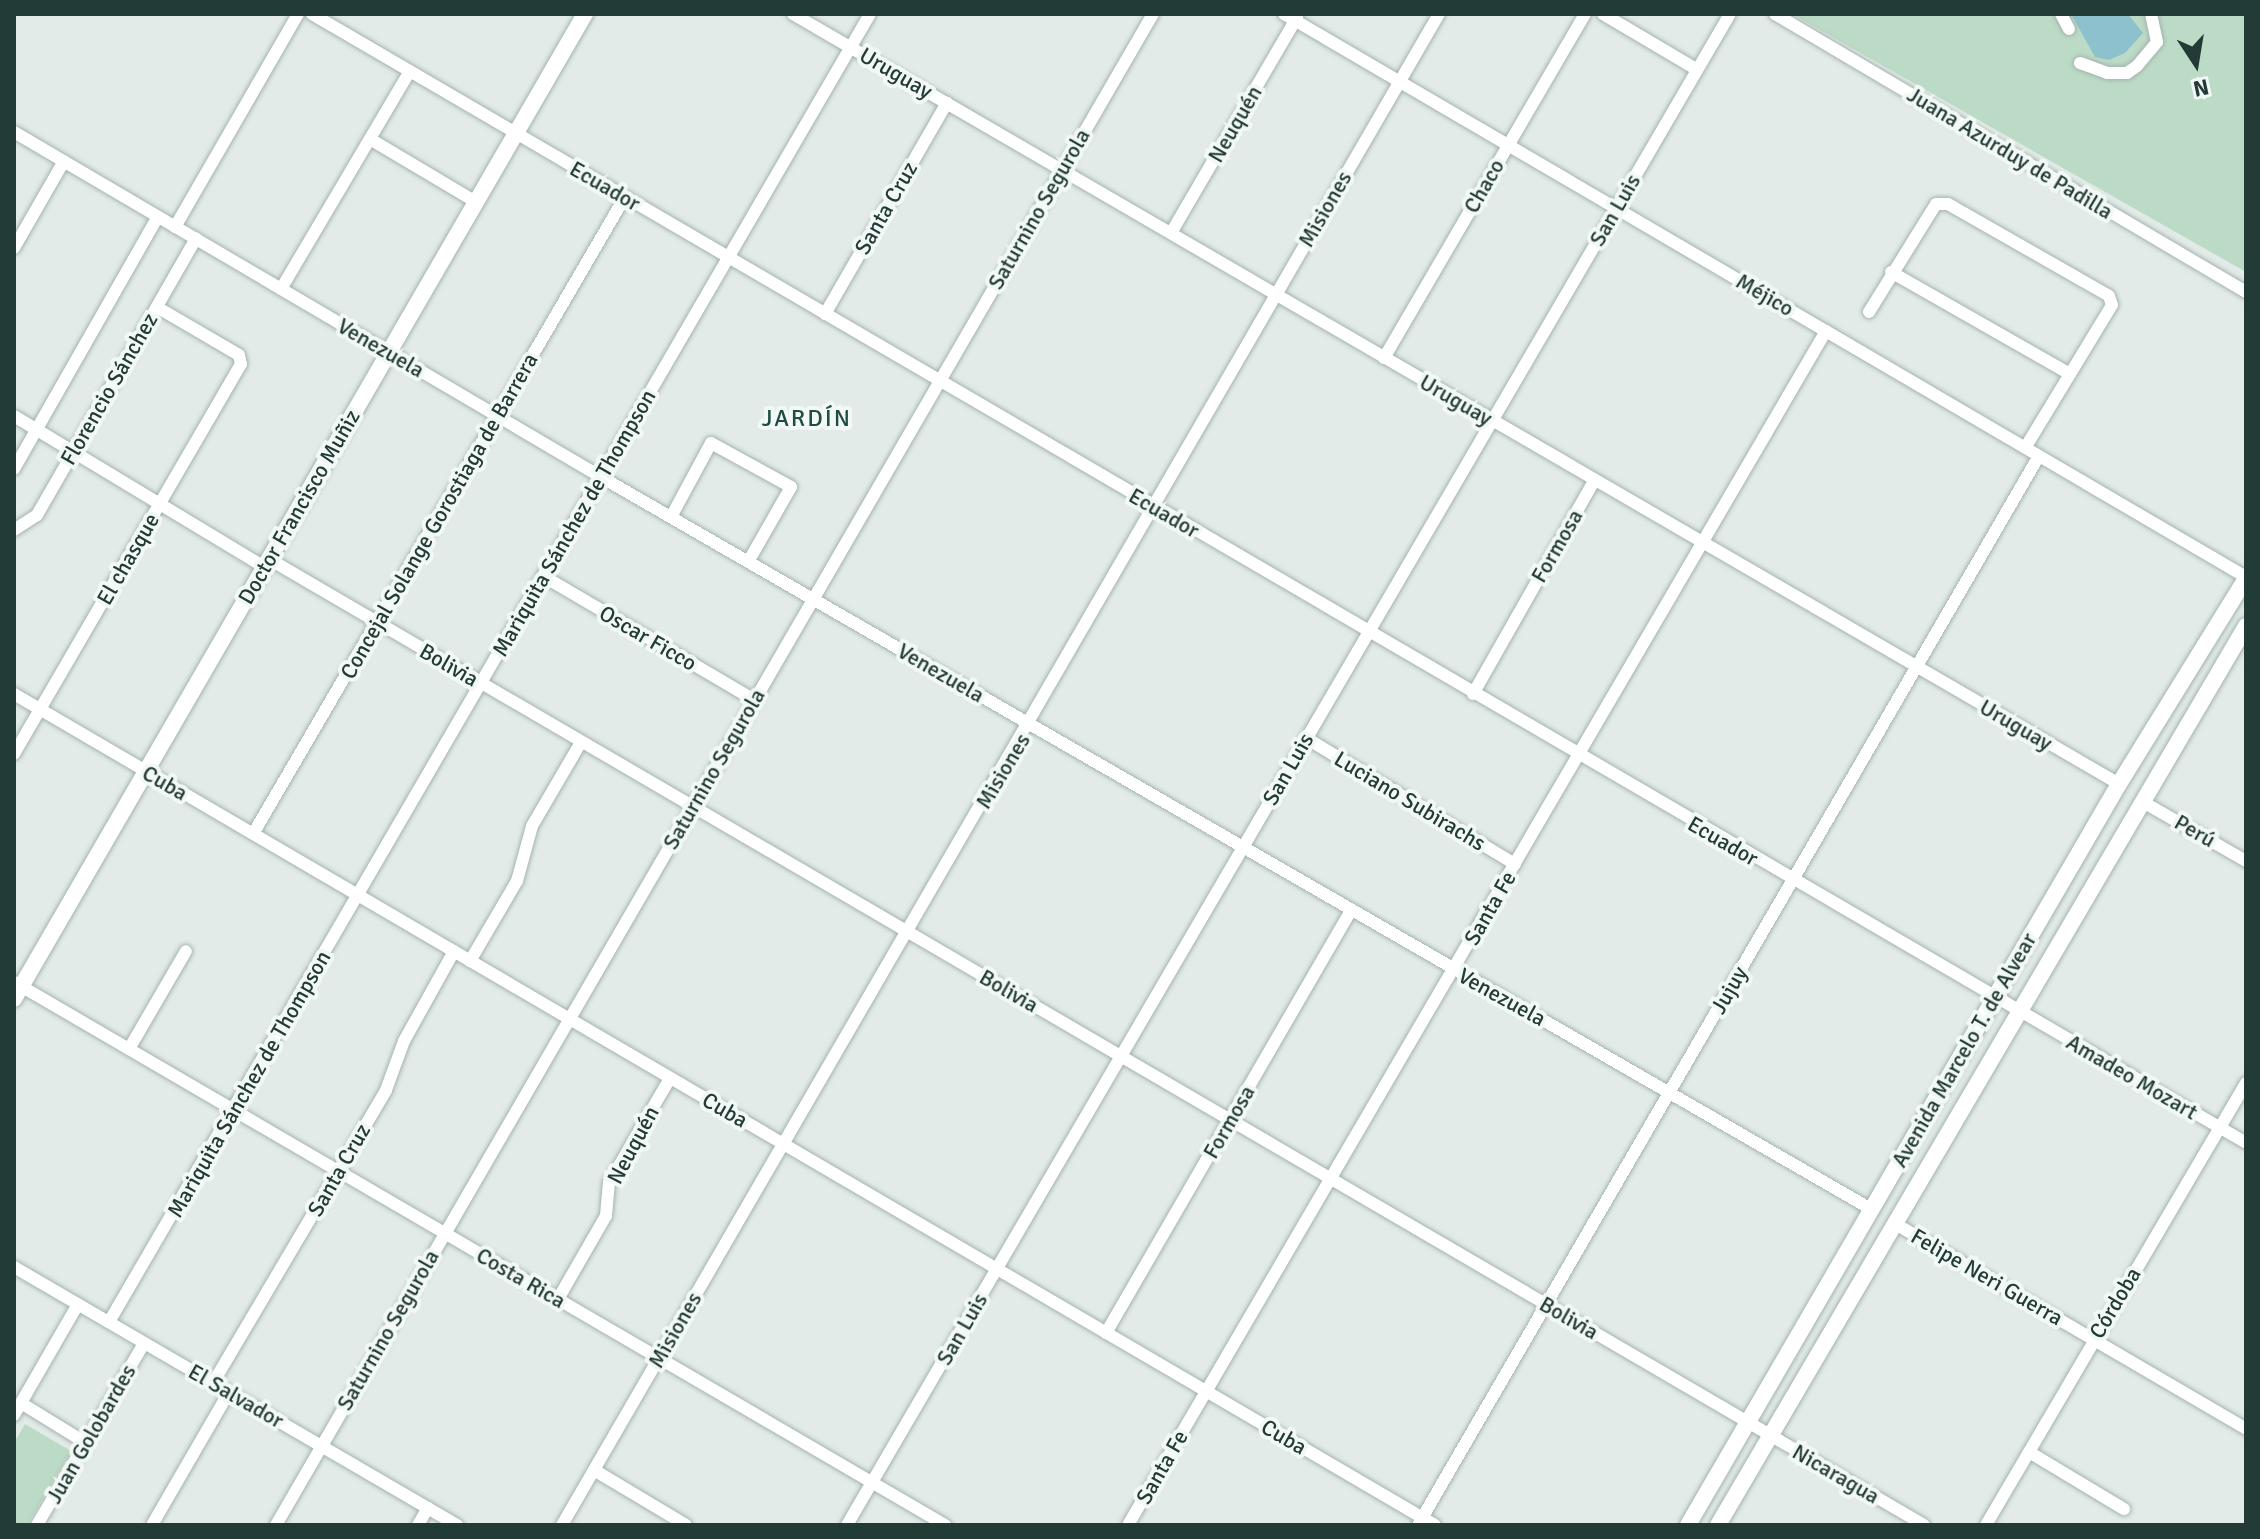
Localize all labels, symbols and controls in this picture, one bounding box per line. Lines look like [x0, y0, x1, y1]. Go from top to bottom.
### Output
north arrow [2156, 24, 2236, 104]
street label: Uruguay [855, 42, 937, 104]
text: N [2191, 73, 2211, 103]
street label: Neuquén [1202, 81, 1268, 167]
street label: Juana Azurduy de Padilla [1902, 81, 2118, 225]
street label: Saturnino Segurola [982, 124, 1096, 294]
street label: Chaco [1458, 154, 1510, 218]
street label: Ecuador [565, 155, 645, 217]
street label: Santa Cruz [849, 157, 923, 259]
street label: Misiones [1293, 166, 1357, 252]
street label: San Luis [1584, 169, 1646, 251]
street label: Méjico [1731, 268, 1799, 322]
street label: Florencio Sánchez [55, 308, 163, 470]
street label: Venezuela [333, 313, 429, 383]
street label: Concejal Solange Gorostiaga de Barrera [335, 348, 543, 684]
street label: Uruguay [1415, 369, 1497, 431]
street label: Mariquita Sánchez de Thompson [487, 385, 661, 661]
street label: Doctor Francisco Muñiz [232, 405, 366, 609]
district label: JARDÍN [762, 405, 852, 433]
street label: Ecuador [1124, 482, 1204, 544]
street label: Formosa [1526, 505, 1588, 587]
street label: El chasque [91, 508, 165, 610]
street label: Oscar Ficco [595, 600, 701, 676]
street label: Bolivia [415, 638, 483, 692]
street label: Venezuela [893, 638, 989, 708]
street label: Saturnino Segurola [657, 684, 771, 854]
street label: Uruguay [1975, 694, 2057, 756]
street label: Misiones [970, 728, 1036, 814]
street label: San Luis [1257, 728, 1319, 810]
street label: Luciano Subirachs [1330, 745, 1490, 857]
street label: Cuba [138, 760, 192, 806]
street label: Perú [2170, 809, 2220, 853]
street label: Ecuador [1683, 810, 1763, 872]
street label: Santa Fe [1458, 866, 1522, 950]
street label: Avenida Marcelo T. de Alvear [1886, 928, 2042, 1172]
street label: Mariquita Sánchez de Thompson [162, 946, 336, 1222]
street label: Venezuela [1454, 962, 1550, 1032]
street label: Jujuy [1705, 962, 1753, 1018]
street label: Bolivia [975, 964, 1043, 1018]
street label: Amadeo Mozart [2062, 1029, 2202, 1125]
street label: Formosa [1198, 1081, 1260, 1163]
street label: Cuba [698, 1087, 752, 1133]
street label: Neuquén [601, 1101, 665, 1189]
street label: Santa Cruz [302, 1119, 376, 1221]
street label: Felipe Neri Guerra [1906, 1223, 2068, 1331]
street label: Costa Rica [472, 1242, 570, 1314]
street label: Saturnino Segurola [331, 1245, 445, 1415]
street label: Córdoba [2084, 1263, 2146, 1343]
street label: Misiones [643, 1287, 707, 1373]
street label: San Luis [931, 1288, 993, 1370]
street label: Bolivia [1535, 1291, 1603, 1345]
street label: El Salvador [184, 1358, 288, 1434]
street label: Juan Golobardes [41, 1360, 141, 1508]
street label: Cuba [1257, 1414, 1311, 1460]
street label: Santa Fe [1130, 1425, 1194, 1509]
street label: Nicaragua [1788, 1439, 1884, 1509]

